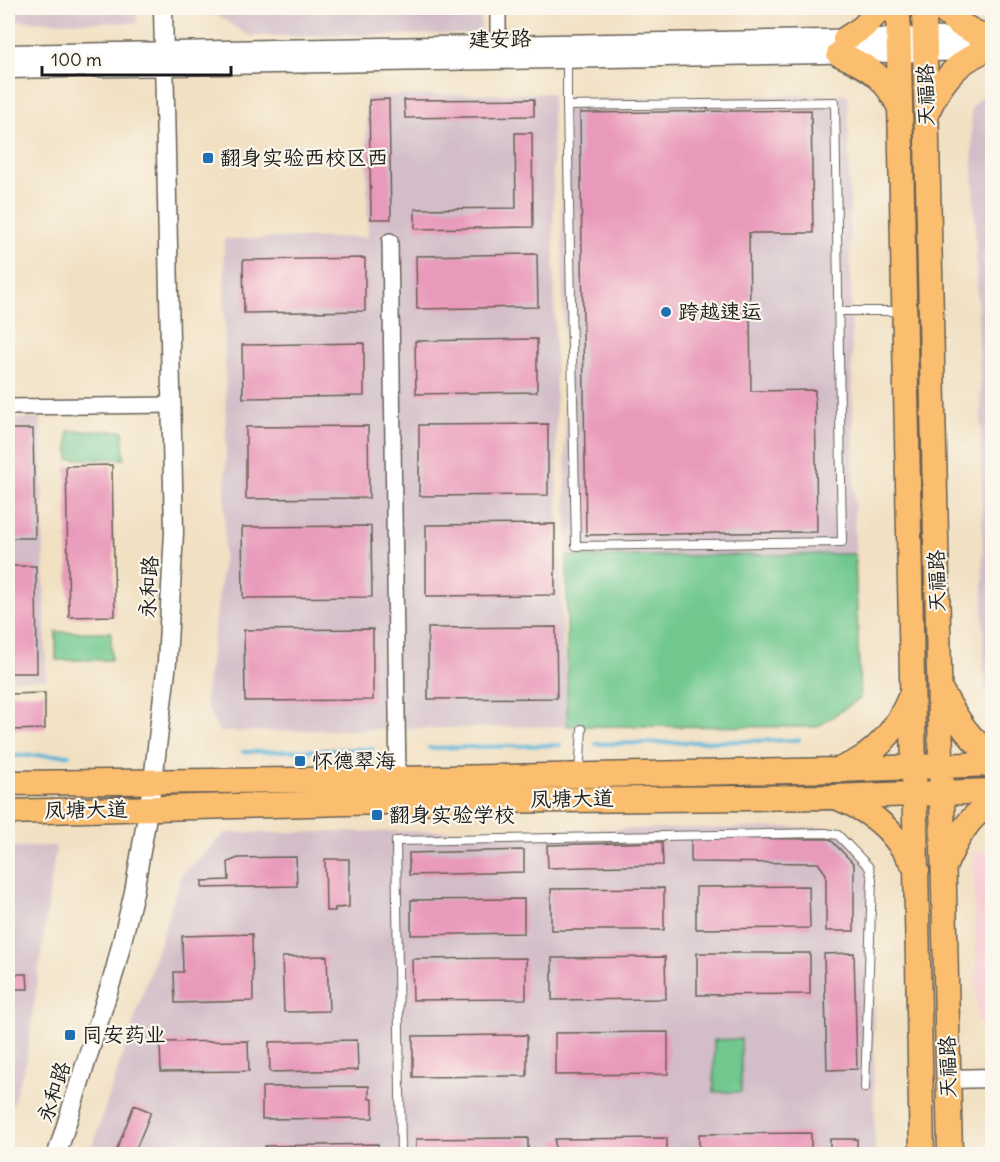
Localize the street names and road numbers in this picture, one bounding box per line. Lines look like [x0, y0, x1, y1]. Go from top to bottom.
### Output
street label: 建安路 [468, 24, 532, 53]
street label: 天福路 [911, 63, 940, 127]
street label: 天福路 [922, 549, 951, 613]
street label: 永和路 [133, 555, 164, 619]
street label: 凤塘大道 [530, 784, 614, 813]
street label: 凤塘大道 [44, 795, 128, 824]
street label: 天福路 [933, 1035, 962, 1099]
street label: 永和路 [31, 1058, 76, 1126]

